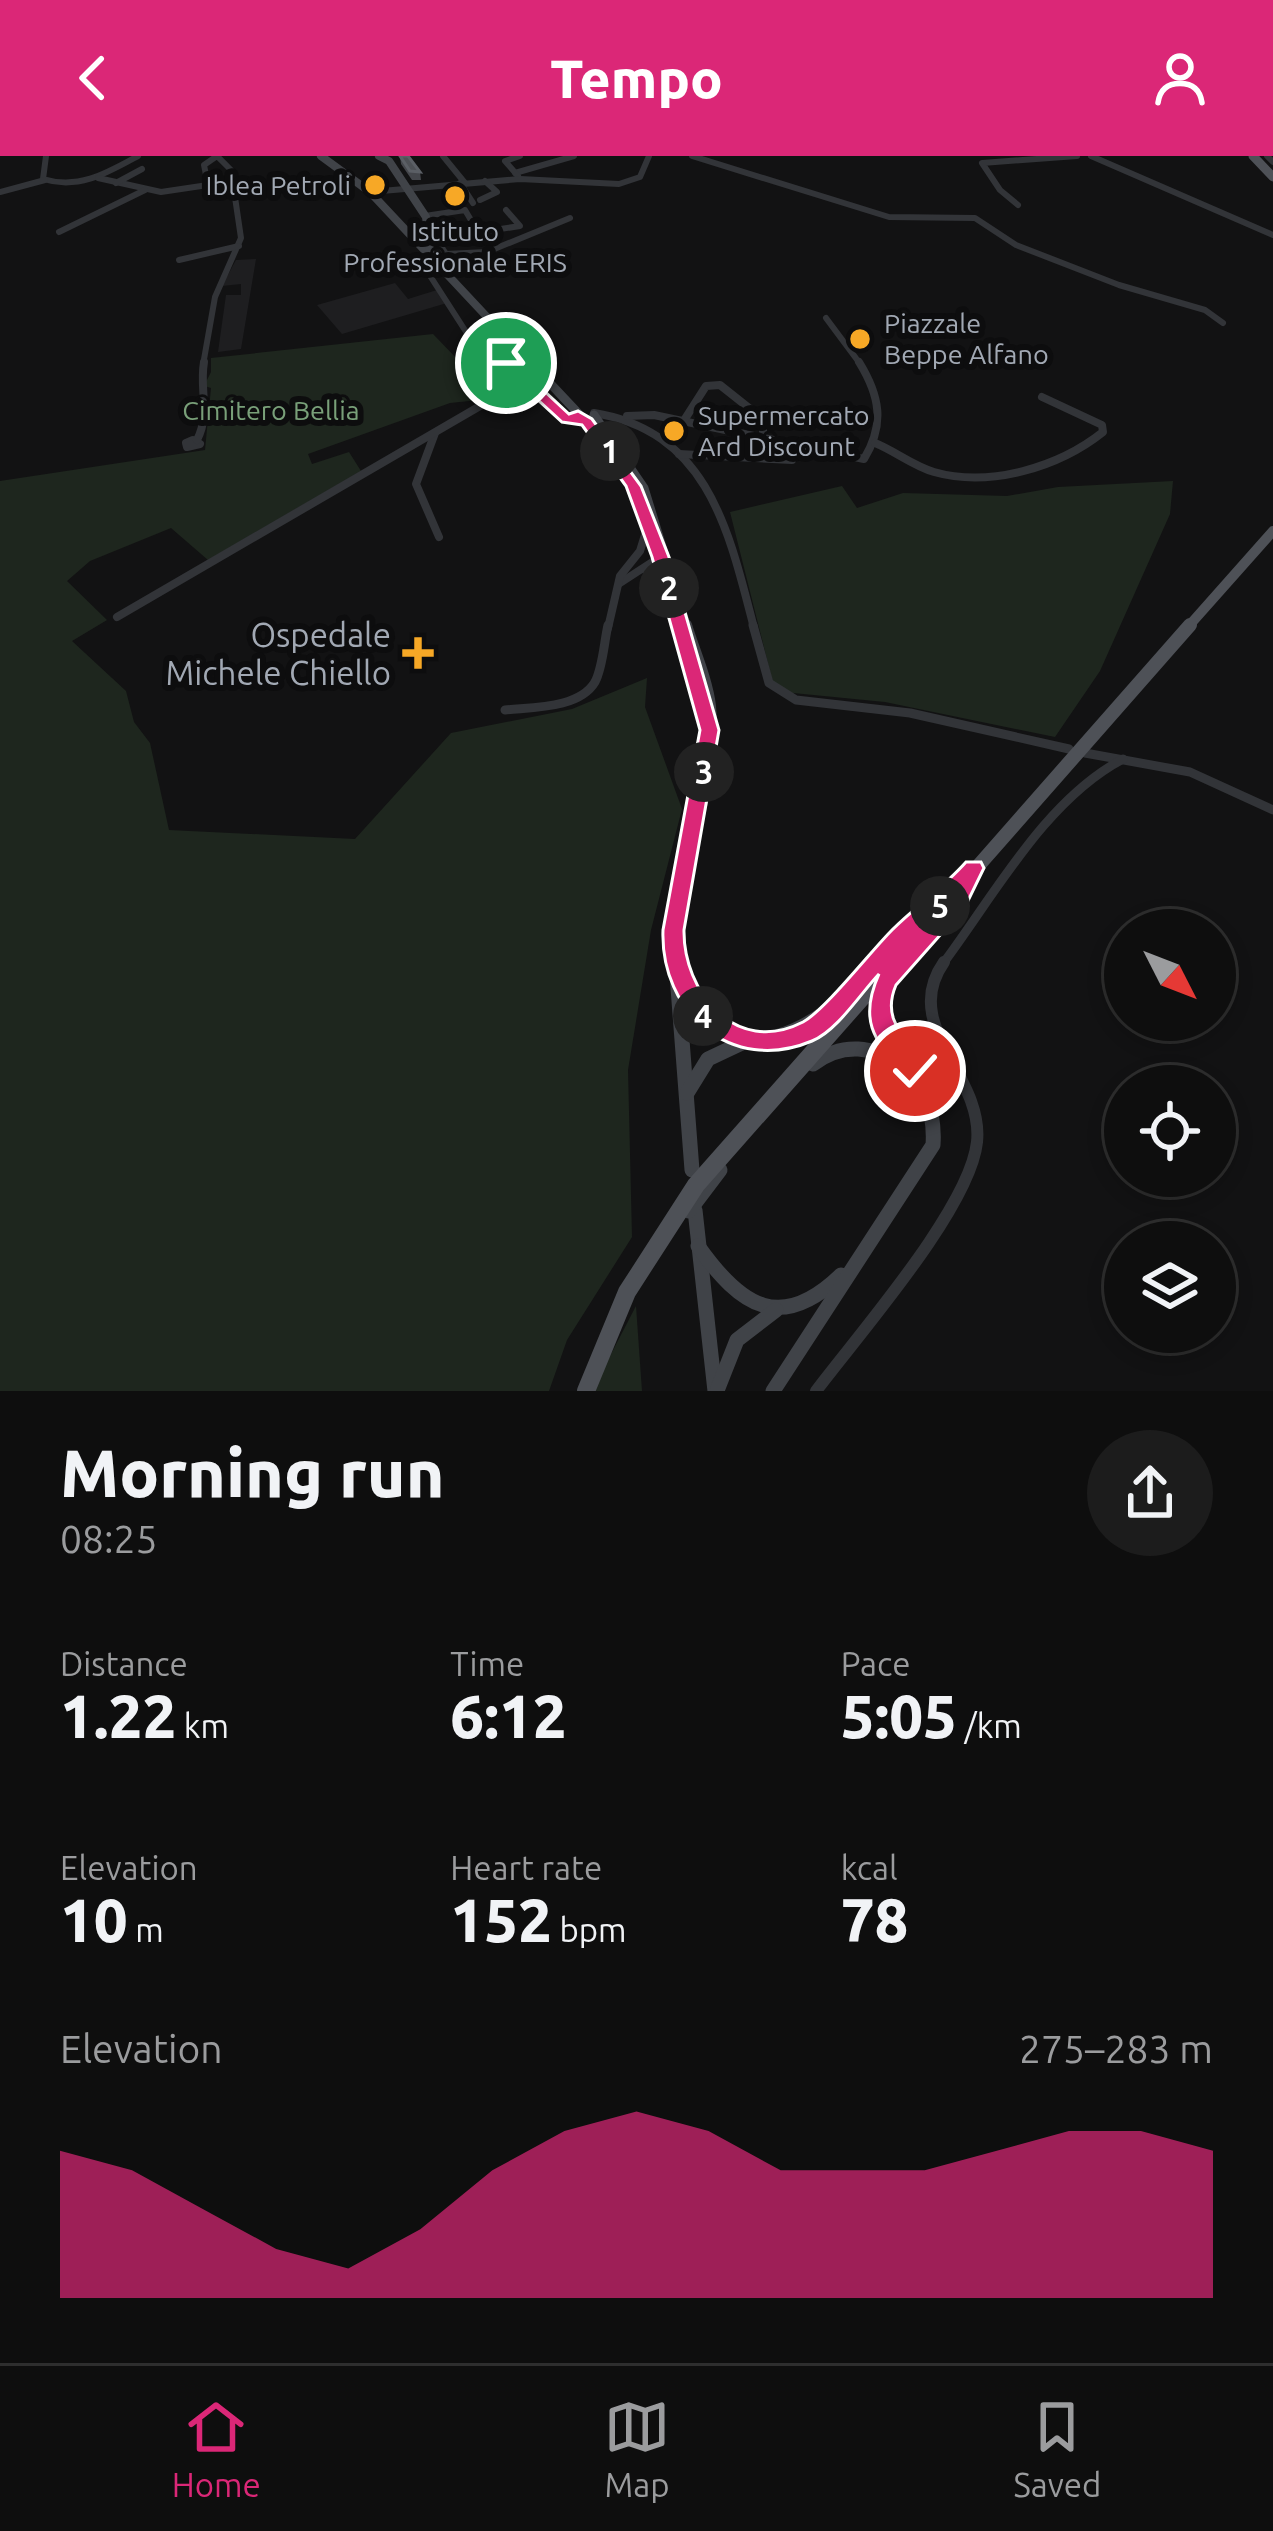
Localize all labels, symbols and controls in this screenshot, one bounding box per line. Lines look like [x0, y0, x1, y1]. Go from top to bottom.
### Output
icon: back [60, 45, 126, 111]
icon: person [1147, 45, 1213, 111]
text: Tempo [550, 48, 723, 108]
place label: Iblea Petroli [205, 170, 351, 200]
marker: Iblea Petroli [362, 172, 388, 198]
marker: Istituto Professionale ERIS [442, 183, 468, 209]
place label: Istituto Professionale ERIS [343, 216, 567, 277]
place label: Piazzale Beppe Alfano [884, 308, 1049, 369]
pin [455, 312, 557, 414]
marker: Piazzale Beppe Alfano [847, 326, 873, 352]
icon: arrive [473, 330, 539, 396]
park label: Cimitero Bellia [182, 395, 360, 425]
place label: Supermercato Ard Discount [698, 400, 870, 461]
marker: Supermercato Ard Discount [661, 418, 687, 444]
pin: 1 [580, 421, 640, 481]
text: 1 [601, 432, 619, 469]
pin: 2 [639, 558, 699, 618]
text: 2 [660, 569, 678, 606]
place label: Ospedale Michele Chiello [166, 616, 391, 691]
marker: Ospedale Michele Chiello [402, 637, 434, 669]
pin: 3 [674, 742, 734, 802]
text: 3 [695, 753, 713, 790]
pin: 5 [910, 876, 970, 936]
text: 5 [931, 887, 949, 924]
north arrow [1104, 909, 1236, 1041]
map controls [1104, 909, 1236, 1353]
pin: 4 [673, 986, 733, 1046]
text: 4 [694, 997, 712, 1034]
pin [864, 1020, 966, 1122]
icon: check [882, 1038, 948, 1104]
button: locate [1104, 1065, 1236, 1197]
button: layers [1104, 1221, 1236, 1353]
button: share [1087, 1430, 1213, 1556]
text: Morning run [60, 1435, 445, 1509]
text: 08:25 [60, 1517, 158, 1560]
text: Distance [60, 1645, 188, 1682]
text: Time [450, 1645, 524, 1682]
text: Pace [841, 1645, 911, 1682]
text: 1.22 [60, 1682, 176, 1749]
text: 6:12 [450, 1682, 567, 1749]
text: 5:05 [841, 1682, 957, 1749]
text: km [176, 1707, 229, 1744]
text: /km [957, 1707, 1022, 1744]
text: Elevation [60, 1849, 198, 1886]
text: Heart rate [450, 1849, 602, 1886]
text: kcal [841, 1849, 898, 1886]
text: 10 [60, 1886, 128, 1953]
text: 152 [450, 1886, 552, 1953]
text: 78 [841, 1886, 908, 1953]
text: m [128, 1911, 164, 1948]
text: bpm [552, 1911, 627, 1948]
text: Elevation [60, 2027, 223, 2070]
text: 275–283 m [1019, 2027, 1213, 2070]
tab: Home [172, 2394, 261, 2503]
tab: Map [604, 2394, 670, 2503]
tab: Saved [1013, 2394, 1101, 2503]

